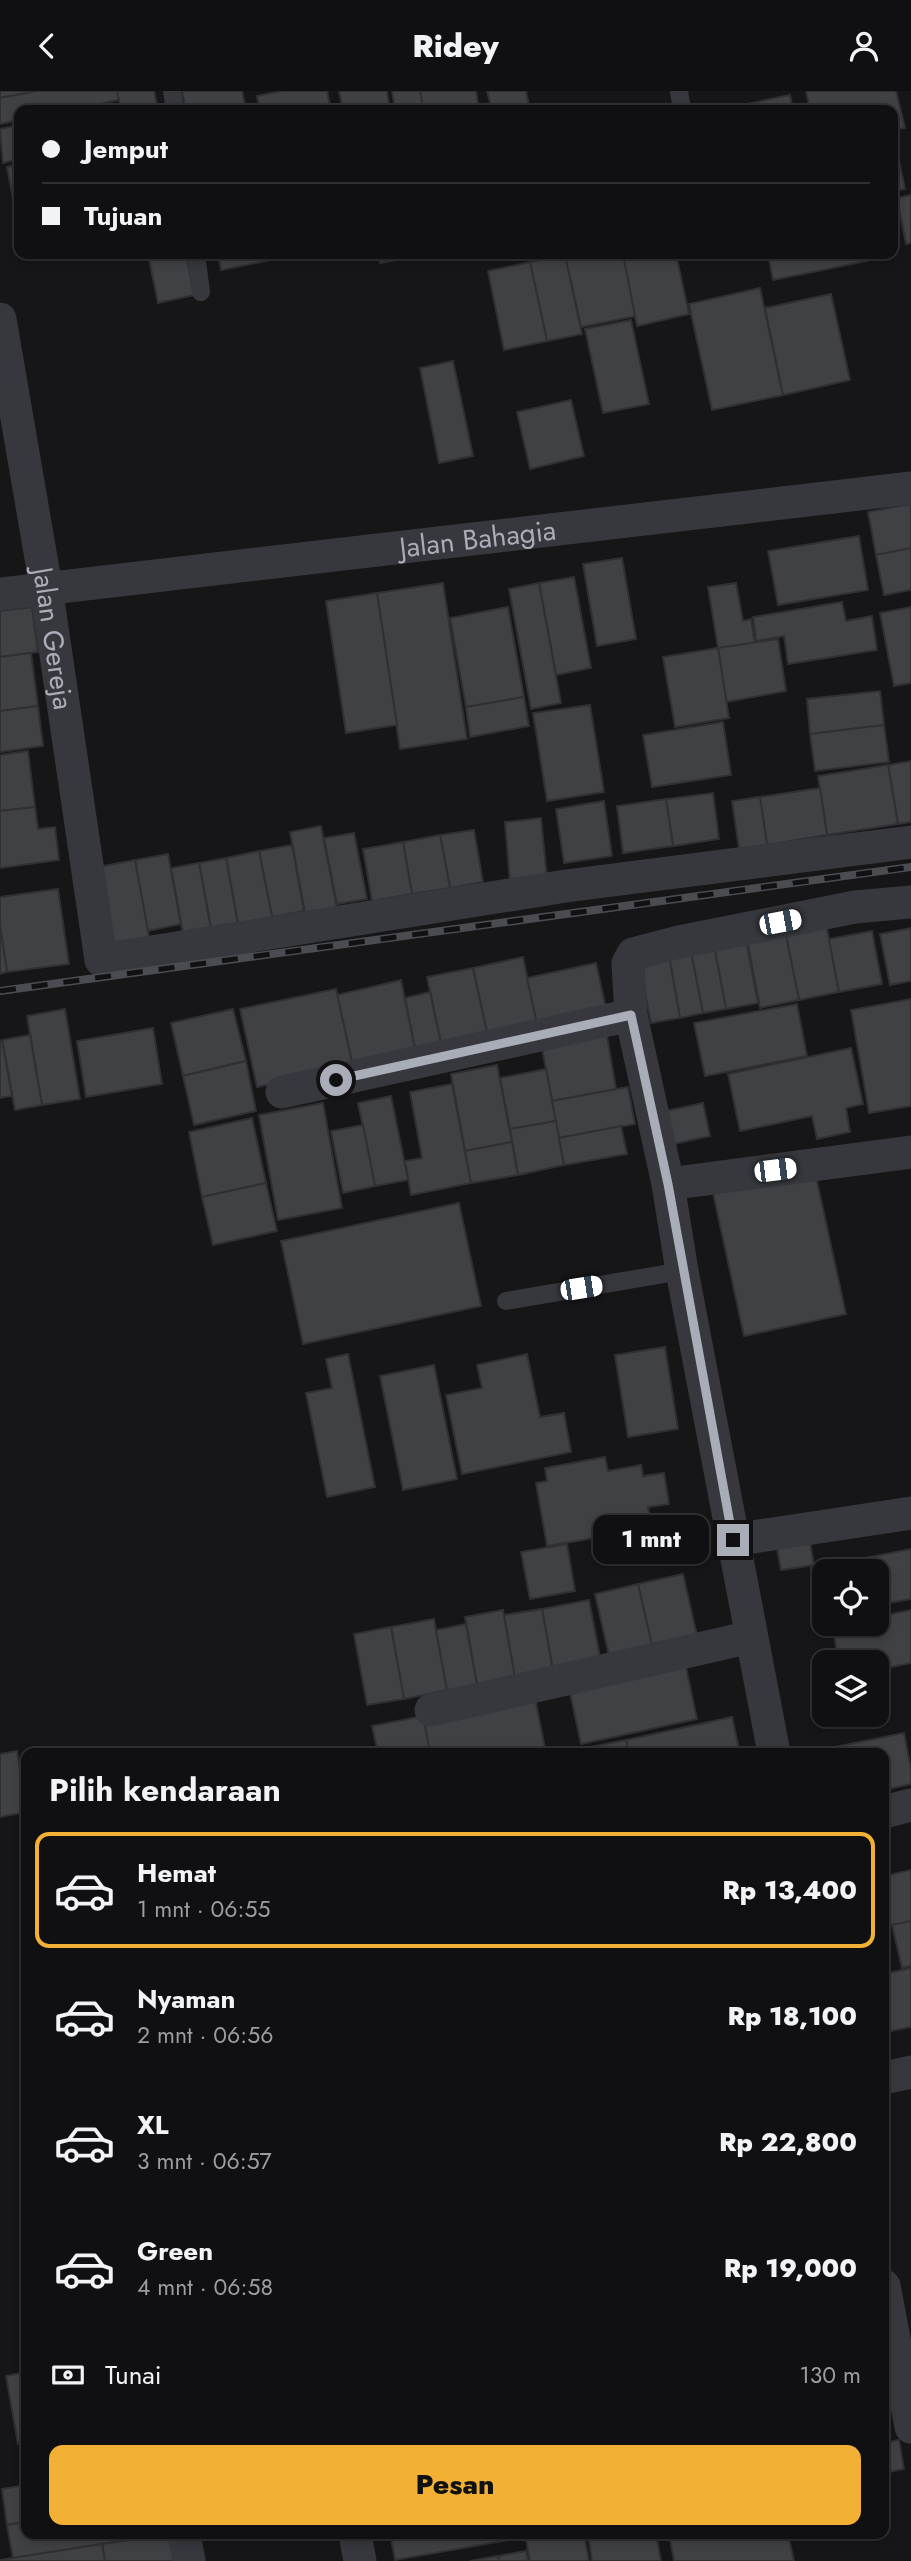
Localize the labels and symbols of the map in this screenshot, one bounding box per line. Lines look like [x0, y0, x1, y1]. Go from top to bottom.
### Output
street label: Jalan Bahagia [393, 509, 558, 568]
street label: Jalan Gereja [22, 560, 84, 712]
car [758, 908, 803, 936]
route start [320, 1064, 352, 1096]
car [753, 1157, 798, 1183]
car [559, 1274, 604, 1302]
callout: 1 mnt [593, 1515, 708, 1565]
route end [717, 1524, 749, 1556]

